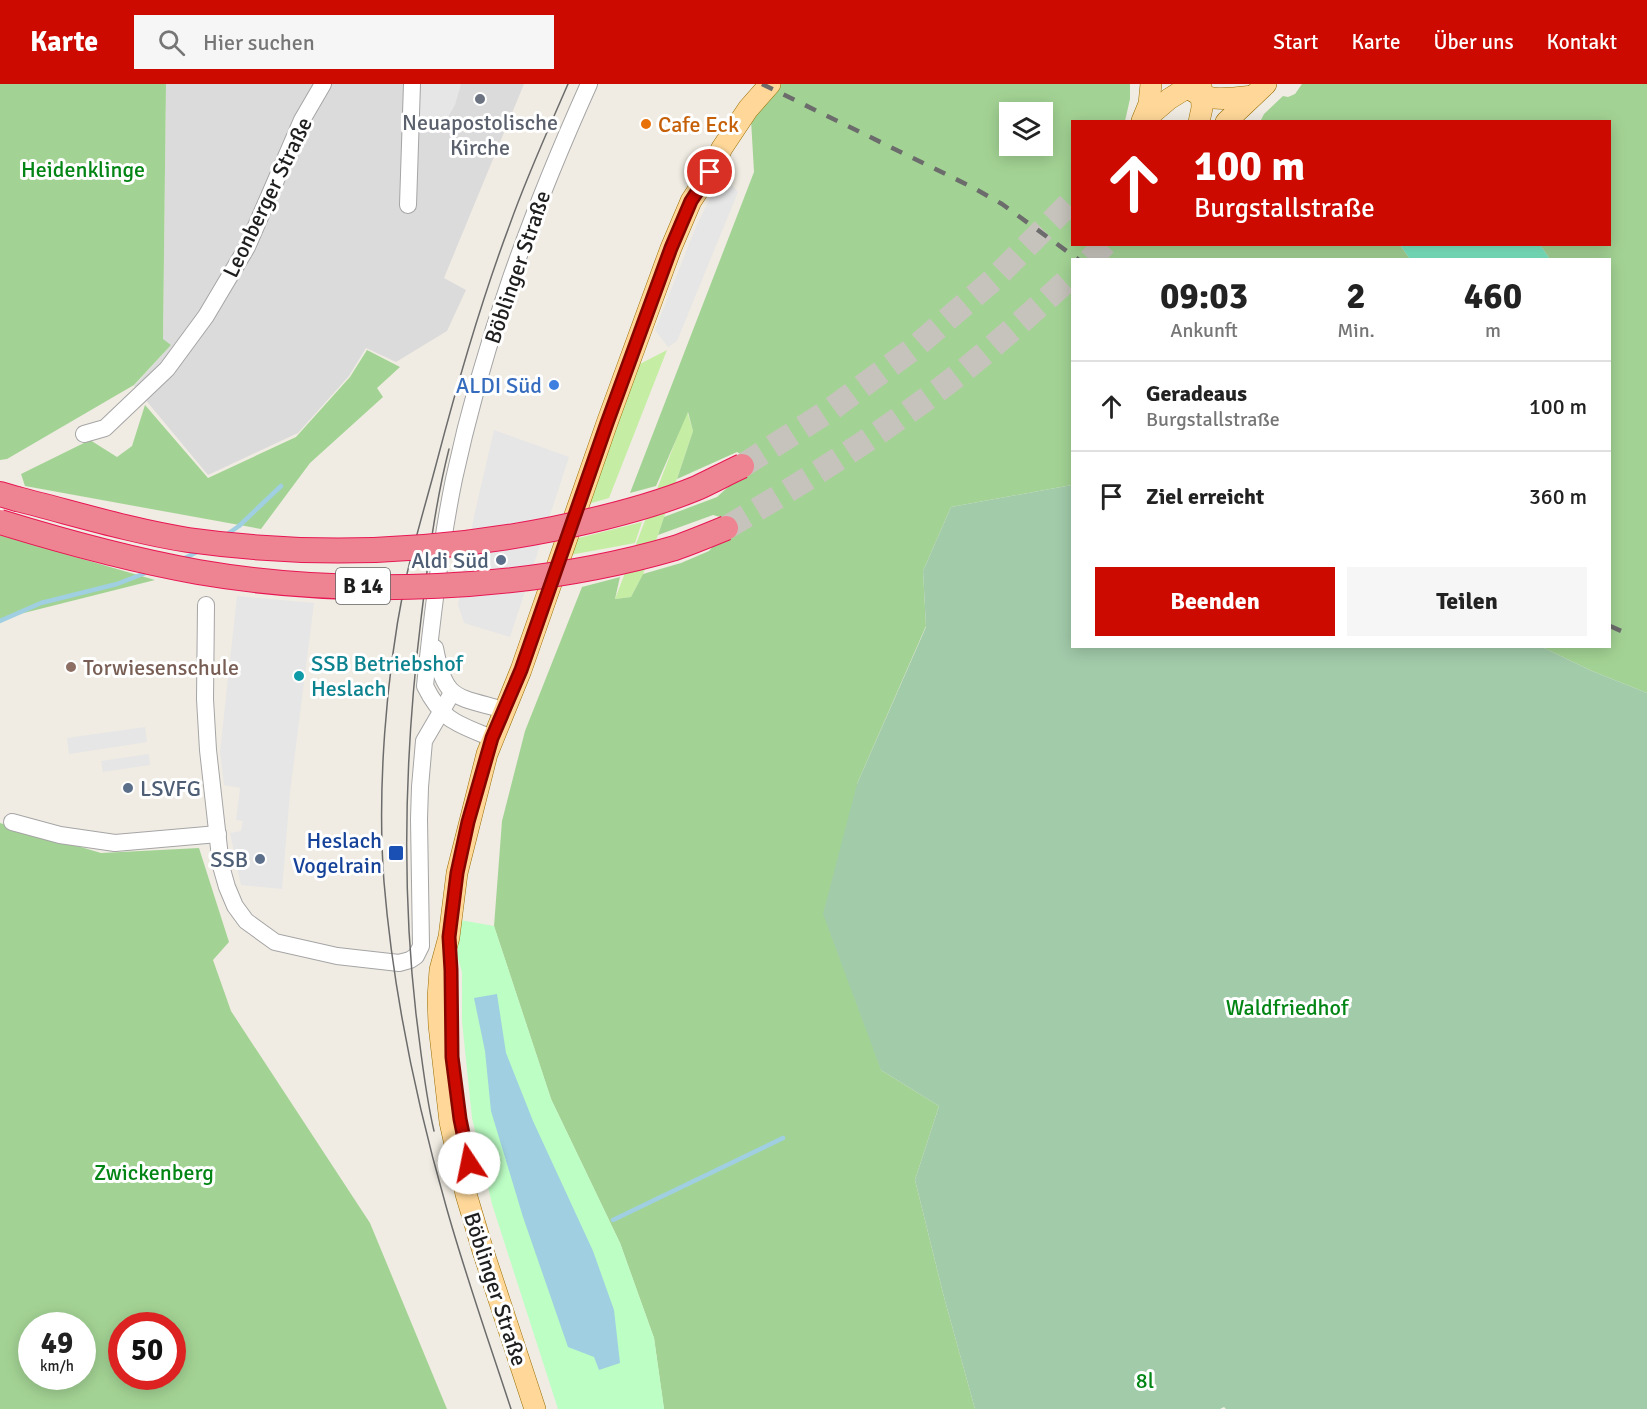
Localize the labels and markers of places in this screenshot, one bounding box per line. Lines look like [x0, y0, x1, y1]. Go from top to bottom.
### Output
marker: Neuapostolische Kirche [473, 92, 487, 106]
place label: Neuapostolische Kirche [402, 109, 558, 161]
place label: Cafe Eck [658, 111, 739, 138]
marker: Cafe Eck [639, 117, 653, 131]
pin [684, 146, 735, 197]
place label: ALDI Süd [456, 372, 542, 399]
marker: ALDI Süd [547, 378, 561, 392]
place label: Aldi Süd [411, 547, 489, 574]
marker: Aldi Süd [494, 553, 508, 567]
place label: SSB Betriebshof Heslach [311, 650, 465, 702]
place label: Torwiesenschule [83, 654, 239, 681]
marker: Torwiesenschule [64, 660, 78, 674]
marker: SSB Betriebshof Heslach [292, 669, 306, 683]
place label: LSVFG [140, 775, 201, 802]
marker: LSVFG [121, 781, 135, 795]
place label: Heslach Vogelrain [293, 827, 382, 879]
marker: Heslach Vogelrain [387, 844, 405, 862]
place label: SSB [210, 846, 248, 873]
marker: SSB [253, 852, 267, 866]

